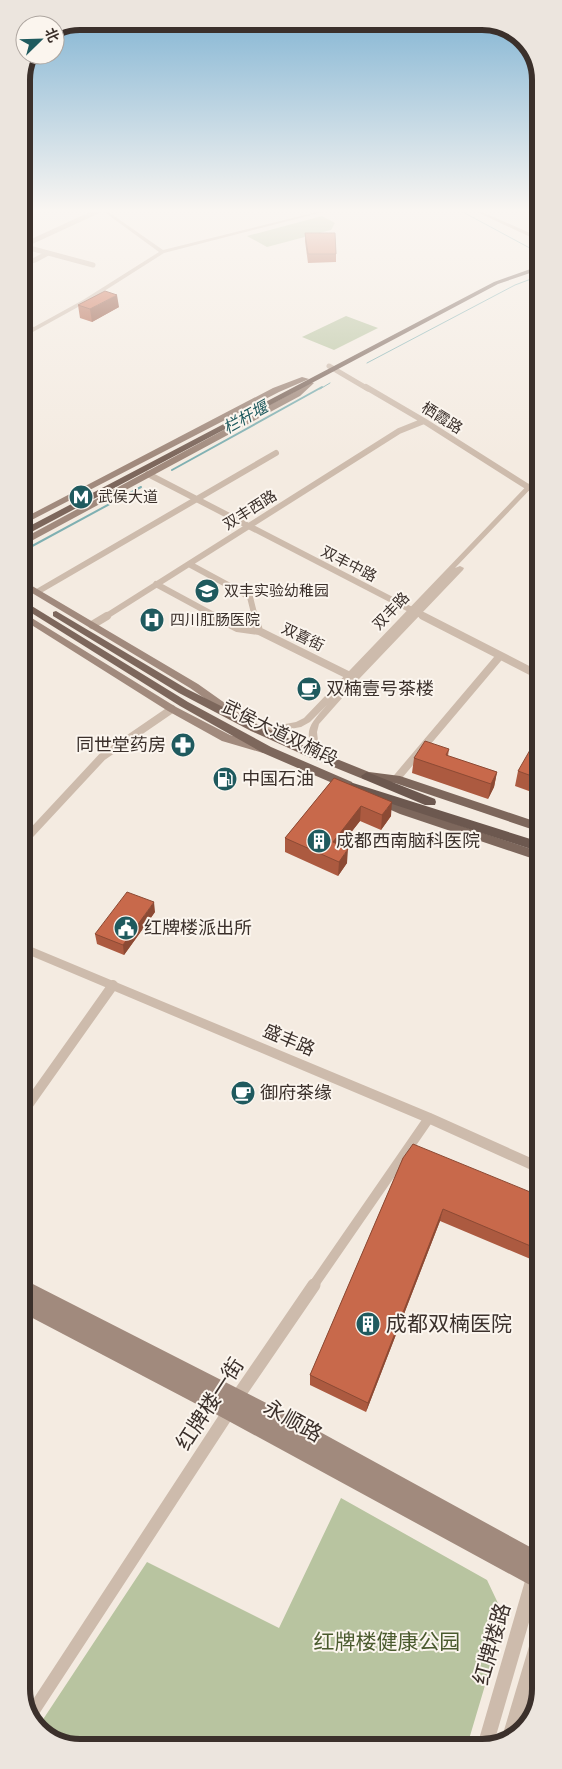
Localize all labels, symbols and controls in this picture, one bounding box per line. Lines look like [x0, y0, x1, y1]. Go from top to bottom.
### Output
north arrow [15, 15, 65, 65]
text: 北 [41, 25, 62, 45]
water label: 栏杆堰 [220, 396, 274, 438]
street label: 栖霞路 [418, 398, 466, 438]
metro station icon: 武侯大道 [68, 484, 94, 510]
street label: 双丰西路 [220, 486, 280, 534]
place label: 武侯大道 [98, 488, 158, 506]
street label: 双丰中路 [318, 542, 380, 586]
school or university icon: 双丰实验幼稚园 [194, 578, 220, 604]
place label: 双丰实验幼稚园 [224, 582, 329, 600]
street label: 双丰路 [369, 589, 413, 633]
hospital icon: 四川肛肠医院 [139, 607, 165, 633]
place label: 四川肛肠医院 [170, 611, 260, 629]
street label: 双喜街 [279, 619, 327, 655]
cafe icon: 双楠壹号茶楼 [296, 676, 322, 702]
place label: 双楠壹号茶楼 [326, 678, 434, 700]
street label: 武侯大道双楠段 [219, 695, 341, 771]
pharmacy icon: 同世堂药房 [170, 732, 196, 758]
place label: 同世堂药房 [76, 734, 166, 756]
fuel station icon: 中国石油 [212, 766, 238, 792]
place label: 中国石油 [242, 768, 314, 790]
building icon: 成都西南脑科医院 [306, 828, 332, 854]
place label: 成都西南脑科医院 [336, 830, 480, 852]
public building icon: 红牌楼派出所 [113, 915, 139, 941]
place label: 红牌楼派出所 [144, 917, 252, 939]
street label: 盛丰路 [260, 1019, 318, 1061]
cafe icon: 御府茶缘 [230, 1080, 256, 1106]
place label: 御府茶缘 [260, 1082, 332, 1104]
building icon: 成都双楠医院 [355, 1311, 381, 1337]
place label: 成都双楠医院 [386, 1311, 512, 1337]
street label: 红牌楼一街 [171, 1353, 249, 1455]
street label: 永顺路 [259, 1394, 327, 1448]
street label: 红牌楼路 [468, 1600, 516, 1688]
park label: 红牌楼健康公园 [314, 1629, 461, 1655]

